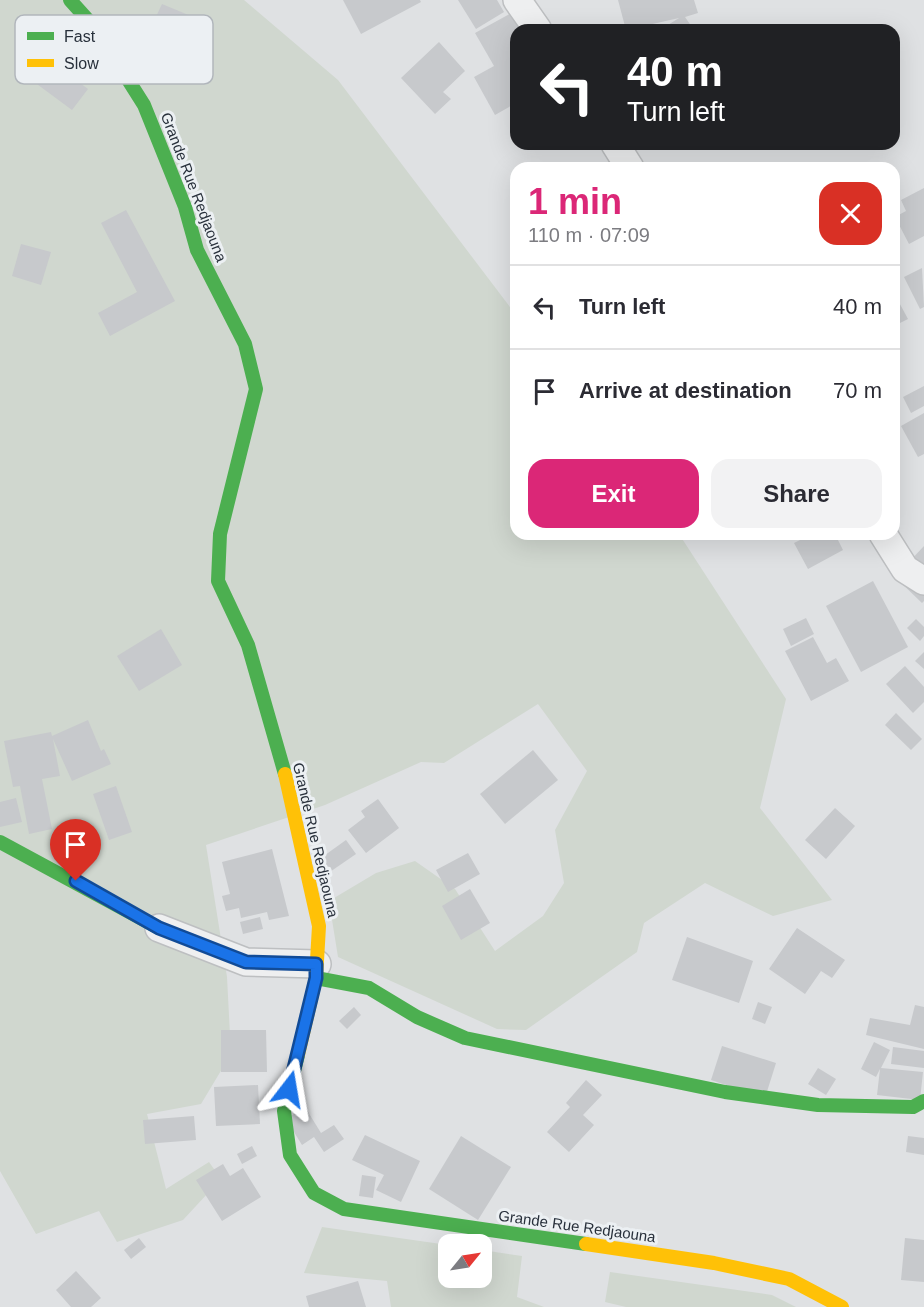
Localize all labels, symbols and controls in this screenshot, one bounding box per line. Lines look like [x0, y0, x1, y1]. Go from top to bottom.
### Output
legend [15, 15, 213, 84]
text: Fast [64, 28, 96, 45]
icon: left [528, 48, 606, 126]
text: 40 m [627, 48, 723, 95]
text: Slow [64, 55, 99, 72]
text: Turn left [627, 97, 725, 127]
street label: Grande Rue Redjaouna [158, 110, 231, 265]
text: 1 min [528, 181, 622, 222]
button: close [819, 182, 882, 245]
text: 110 m · 07:09 [528, 224, 650, 246]
icon: left [528, 291, 561, 324]
text: Turn left [579, 294, 665, 319]
text: 40 m [833, 294, 882, 319]
icon: arrive [528, 375, 561, 408]
text: Arrive at destination [579, 378, 792, 403]
text: 70 m [833, 378, 882, 403]
button: Exit [528, 459, 699, 528]
button: Share [711, 459, 882, 528]
street label: Grande Rue Redjaouna [290, 761, 342, 920]
pin [50, 819, 101, 881]
icon: arrive [59, 828, 92, 861]
position arrow [257, 1057, 321, 1121]
street label: Grande Rue Redjaouna [497, 1207, 657, 1246]
north arrow [438, 1234, 492, 1288]
map controls [438, 1234, 492, 1288]

